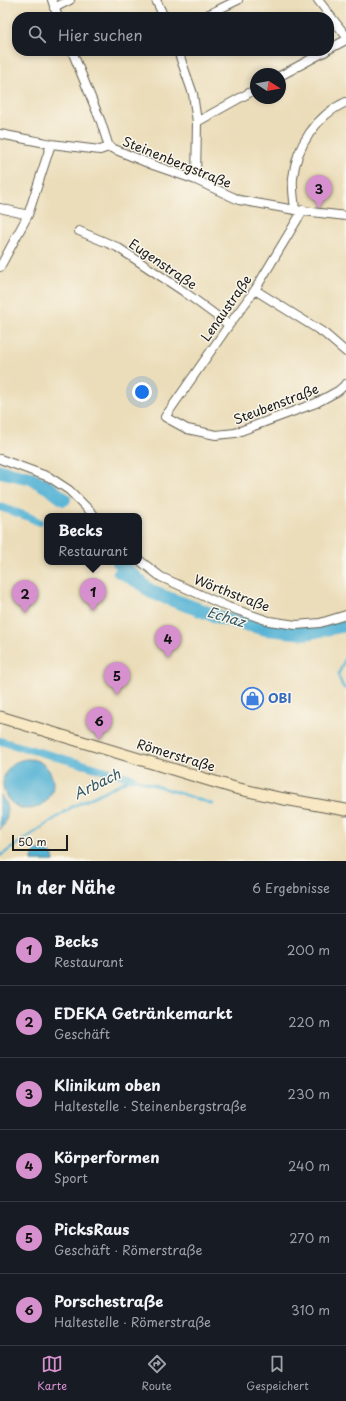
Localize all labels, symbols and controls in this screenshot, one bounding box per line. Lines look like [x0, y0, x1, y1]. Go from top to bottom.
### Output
search box [12, 12, 334, 56]
icon: search [26, 23, 48, 45]
text: Hier suchen [58, 23, 143, 46]
north arrow [250, 68, 286, 104]
street label: Steinenbergstraße [120, 131, 235, 192]
pin: 3 [306, 175, 332, 208]
street label: Eugenstraße [126, 234, 201, 293]
street label: Lenaustraße [196, 271, 256, 345]
street label: Steubenstraße [230, 379, 321, 429]
your location [132, 382, 152, 402]
popup [44, 513, 142, 565]
text: Becks [58, 518, 103, 541]
text: Restaurant [58, 541, 128, 560]
street label: Wörthstraße [192, 569, 273, 616]
pin: 1 [80, 578, 106, 611]
pin: 2 [12, 580, 38, 613]
water label: Echaz [205, 601, 250, 633]
pin: 4 [155, 625, 181, 658]
pin: 5 [104, 662, 130, 695]
shop icon: OBI [239, 685, 265, 711]
place label: OBI [268, 688, 291, 707]
pin: 6 [86, 707, 112, 740]
street label: Römerstraße [135, 734, 218, 776]
water label: Arbach [70, 763, 124, 804]
scale bar [12, 833, 68, 852]
text: 50 m [18, 833, 47, 850]
text: In der Nähe [16, 874, 115, 900]
text: 6 Ergebnisse [252, 878, 330, 897]
text: Becks [54, 929, 98, 952]
text: 1 [26, 940, 32, 959]
text: 200 m [287, 940, 330, 959]
text: Restaurant [54, 952, 124, 971]
text: EDEKA Getränkemarkt [54, 1001, 233, 1024]
text: 2 [24, 1012, 34, 1031]
text: 220 m [288, 1012, 330, 1031]
text: Geschäft [54, 1024, 110, 1043]
text: Klinikum oben [54, 1073, 161, 1096]
text: 3 [25, 1084, 33, 1103]
text: 230 m [288, 1084, 330, 1103]
text: Haltestelle · Steinenbergstraße [54, 1096, 247, 1115]
text: Körperformen [54, 1145, 160, 1168]
text: 4 [25, 1156, 33, 1175]
text: 240 m [288, 1156, 330, 1175]
text: Sport [54, 1168, 88, 1187]
text: PicksRaus [54, 1217, 129, 1240]
text: 5 [25, 1228, 33, 1247]
text: 270 m [289, 1228, 330, 1247]
text: Geschäft · Römerstraße [54, 1240, 202, 1259]
text: Porschestraße [54, 1289, 163, 1312]
text: 6 [24, 1300, 34, 1319]
text: 310 m [291, 1300, 330, 1319]
text: Haltestelle · Römerstraße [54, 1312, 211, 1331]
tab: Karte [37, 1353, 67, 1394]
tab: Route [142, 1353, 172, 1394]
tab: Gespeichert [246, 1353, 309, 1394]

